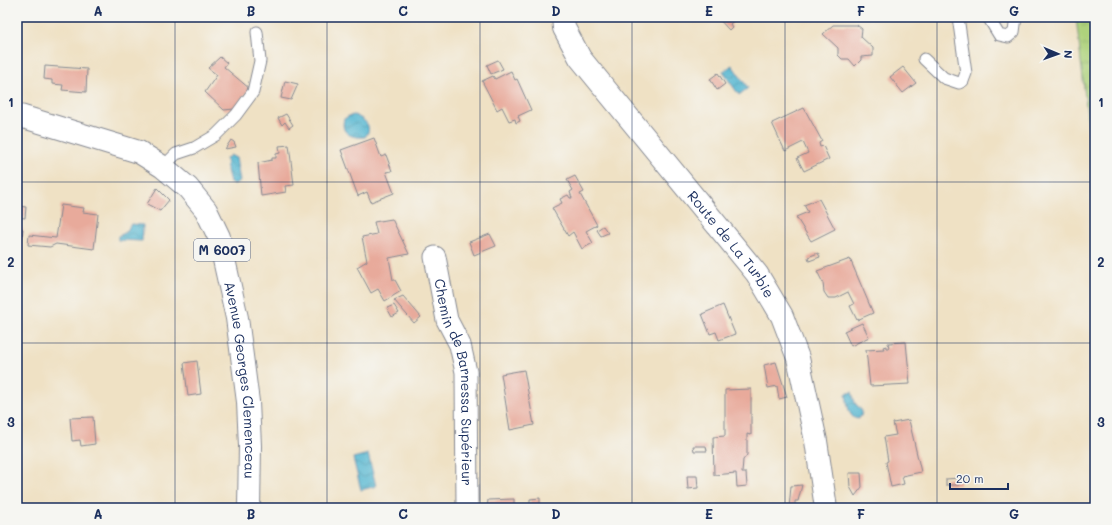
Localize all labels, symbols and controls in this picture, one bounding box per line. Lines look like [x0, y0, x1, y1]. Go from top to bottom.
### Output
text: A [93, 2, 103, 19]
text: B [247, 2, 256, 19]
text: C [398, 2, 408, 19]
text: D [551, 2, 561, 19]
text: E [705, 2, 713, 19]
text: F [857, 2, 865, 19]
text: G [1009, 2, 1019, 19]
north arrow [1038, 34, 1078, 74]
text: N [1061, 50, 1076, 59]
text: 1 [8, 93, 14, 110]
text: 1 [1098, 93, 1104, 110]
street label: Route de La Turbie [684, 186, 779, 301]
road number: M 6007 [194, 239, 250, 261]
text: 2 [7, 253, 15, 270]
text: 2 [1097, 253, 1105, 270]
street label: Chemin de Barnessa Supérieur [430, 277, 477, 486]
street label: Avenue Georges Clemenceau [220, 280, 260, 479]
text: 3 [7, 413, 15, 430]
text: 3 [1097, 413, 1105, 430]
scale bar [950, 465, 1008, 491]
text: 20 m [956, 470, 984, 486]
text: A [93, 505, 103, 522]
text: B [247, 505, 256, 522]
text: C [398, 505, 408, 522]
text: D [551, 505, 561, 522]
text: E [705, 505, 713, 522]
text: F [857, 505, 865, 522]
text: G [1009, 505, 1019, 522]

